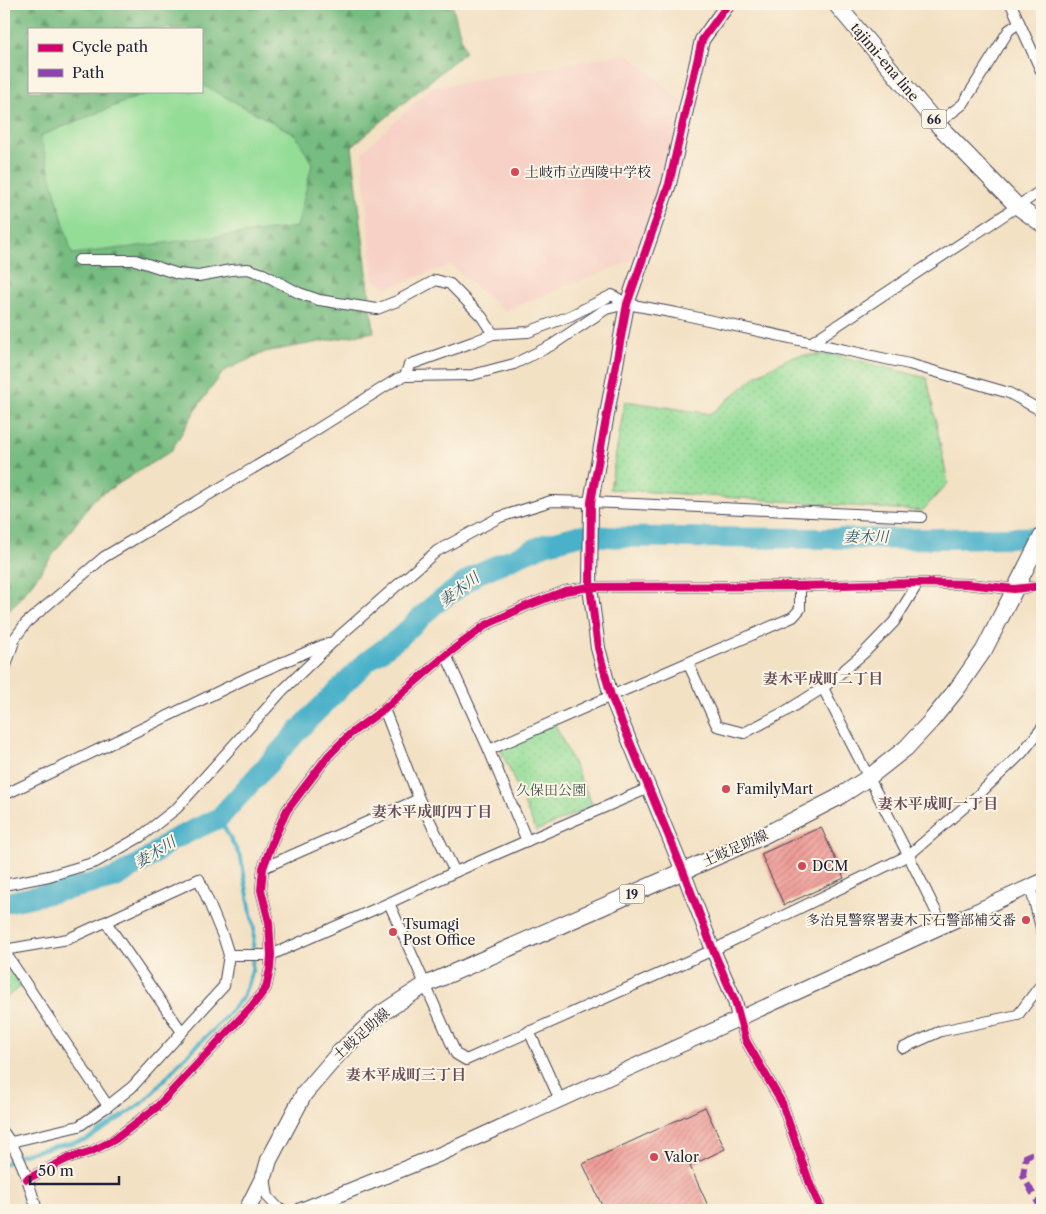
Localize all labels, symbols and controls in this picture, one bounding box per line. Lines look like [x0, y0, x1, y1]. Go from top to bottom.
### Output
street label: tajimi-ena line [847, 19, 923, 105]
legend [28, 28, 202, 92]
text: Cycle path [72, 37, 149, 56]
text: Path [72, 63, 105, 82]
road number: 66 [922, 110, 946, 128]
place label: 土岐市立西陵中学校 [525, 163, 651, 181]
marker: 土岐市立西陵中学校 [509, 166, 521, 178]
water label: 妻木川 [843, 527, 890, 546]
water label: 妻木川 [435, 567, 484, 610]
district label: 妻木平成町二丁目 [763, 669, 883, 688]
place label: FamilyMart [736, 780, 813, 798]
park label: 久保田公園 [516, 781, 586, 799]
marker: FamilyMart [720, 783, 732, 795]
district label: 妻木平成町一丁目 [878, 794, 998, 813]
district label: 妻木平成町四丁目 [372, 802, 492, 821]
street label: 土岐足助線 [699, 826, 771, 870]
water label: 妻木川 [131, 831, 181, 872]
place label: DCM [812, 857, 848, 875]
marker: DCM [796, 860, 808, 872]
road number: 19 [620, 884, 644, 904]
place label: 多治見警察署妻木下石警部補交番 [806, 911, 1016, 929]
marker: 多治見警察署妻木下石警部補交番 [1020, 914, 1032, 926]
place label: Tsumagi Post Office [403, 915, 476, 949]
marker: Tsumagi Post Office [387, 926, 399, 938]
street label: 土岐足助線 [329, 1004, 393, 1064]
district label: 妻木平成町三丁目 [346, 1065, 466, 1084]
place label: Valor [663, 1148, 699, 1166]
marker: Valor [648, 1151, 660, 1163]
scale bar [30, 1154, 119, 1186]
text: 50 m [38, 1161, 74, 1180]

